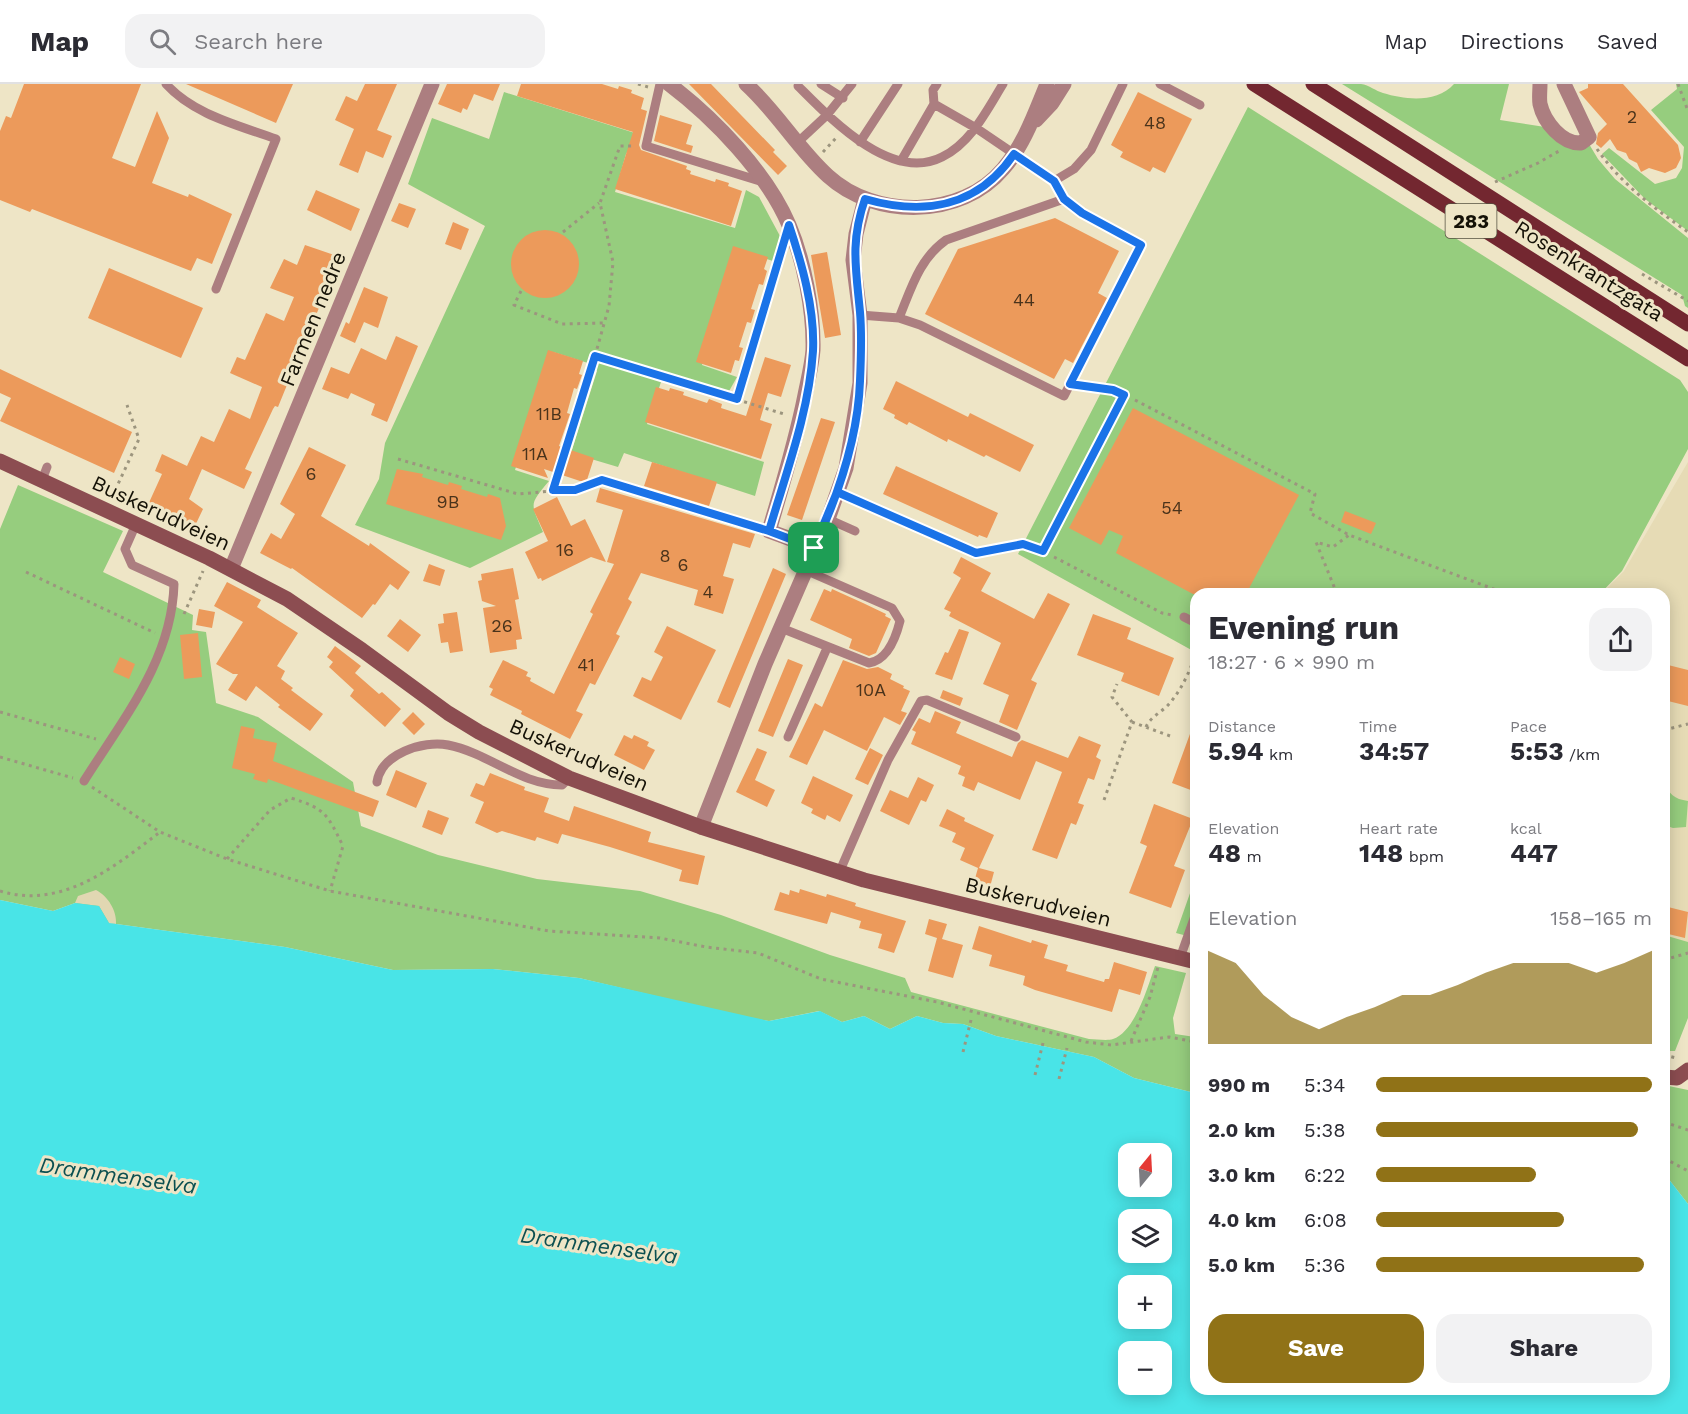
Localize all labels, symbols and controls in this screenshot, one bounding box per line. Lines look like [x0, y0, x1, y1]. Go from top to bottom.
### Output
search box [125, 14, 545, 68]
text: Map [30, 25, 89, 58]
icon: search [146, 25, 179, 58]
text: Search here [194, 29, 323, 54]
text: Map [1384, 29, 1427, 54]
text: Directions [1460, 29, 1564, 54]
text: Saved [1597, 29, 1658, 54]
house number: 2 [1627, 106, 1637, 127]
house number: 48 [1144, 112, 1166, 133]
road number: 283 [1446, 204, 1496, 238]
street label: Rosenkrantzgata [1510, 215, 1668, 326]
street label: Farmen nedre [274, 248, 351, 390]
house number: 44 [1013, 289, 1035, 310]
house number: 11B [536, 403, 562, 424]
house number: 11A [522, 443, 548, 464]
house number: 6 [306, 463, 316, 484]
street label: Buskerudveien [88, 470, 234, 556]
house number: 9B [437, 491, 459, 512]
house number: 54 [1161, 497, 1183, 518]
pin [788, 522, 839, 573]
icon: arrive [797, 531, 830, 564]
house number: 16 [556, 539, 574, 560]
house number: 8 [659, 545, 671, 566]
house number: 6 [678, 554, 688, 575]
house number: 4 [703, 581, 714, 602]
text: Evening run [1208, 608, 1399, 647]
button: share [1589, 608, 1652, 671]
house number: 26 [491, 615, 513, 636]
text: 18:27 · 6 × 990 m [1208, 650, 1375, 674]
house number: 41 [577, 654, 595, 675]
house number: 10A [856, 679, 886, 700]
street label: Buskerudveien [506, 713, 653, 796]
text: Distance [1208, 717, 1276, 736]
text: Time [1359, 717, 1397, 736]
text: Pace [1510, 717, 1547, 736]
text: 5.94 [1208, 736, 1264, 766]
text: 34:57 [1359, 736, 1429, 766]
text: 5:53 [1510, 736, 1564, 766]
text: km [1264, 745, 1293, 764]
text: /km [1564, 745, 1600, 764]
text: Elevation [1208, 819, 1279, 838]
text: Heart rate [1359, 819, 1438, 838]
text: kcal [1510, 819, 1542, 838]
text: 48 [1208, 838, 1241, 868]
text: 148 [1359, 838, 1403, 868]
text: 447 [1510, 838, 1558, 868]
text: m [1241, 847, 1262, 866]
text: bpm [1403, 847, 1444, 866]
street label: Buskerudveien [962, 871, 1114, 932]
text: Elevation [1208, 906, 1297, 930]
text: 158–165 m [1550, 906, 1652, 930]
text: 990 m [1208, 1073, 1270, 1097]
text: 5:34 [1304, 1073, 1345, 1097]
text: 2.0 km [1208, 1118, 1275, 1142]
text: 5:38 [1304, 1118, 1346, 1142]
north arrow [1118, 1143, 1172, 1197]
map controls [1118, 1143, 1172, 1395]
water label: Drammenselva [38, 1152, 198, 1199]
text: 3.0 km [1208, 1163, 1275, 1187]
text: 6:22 [1304, 1163, 1345, 1187]
text: 4.0 km [1208, 1208, 1276, 1232]
text: 6:08 [1304, 1208, 1347, 1232]
button: layers [1118, 1209, 1172, 1263]
water label: Drammenselva [519, 1222, 679, 1269]
text: 5.0 km [1208, 1253, 1275, 1277]
text: 5:36 [1304, 1253, 1345, 1277]
button: + [1118, 1275, 1172, 1329]
button: Save [1208, 1314, 1424, 1383]
button: Share [1436, 1314, 1652, 1383]
button: − [1118, 1341, 1172, 1395]

